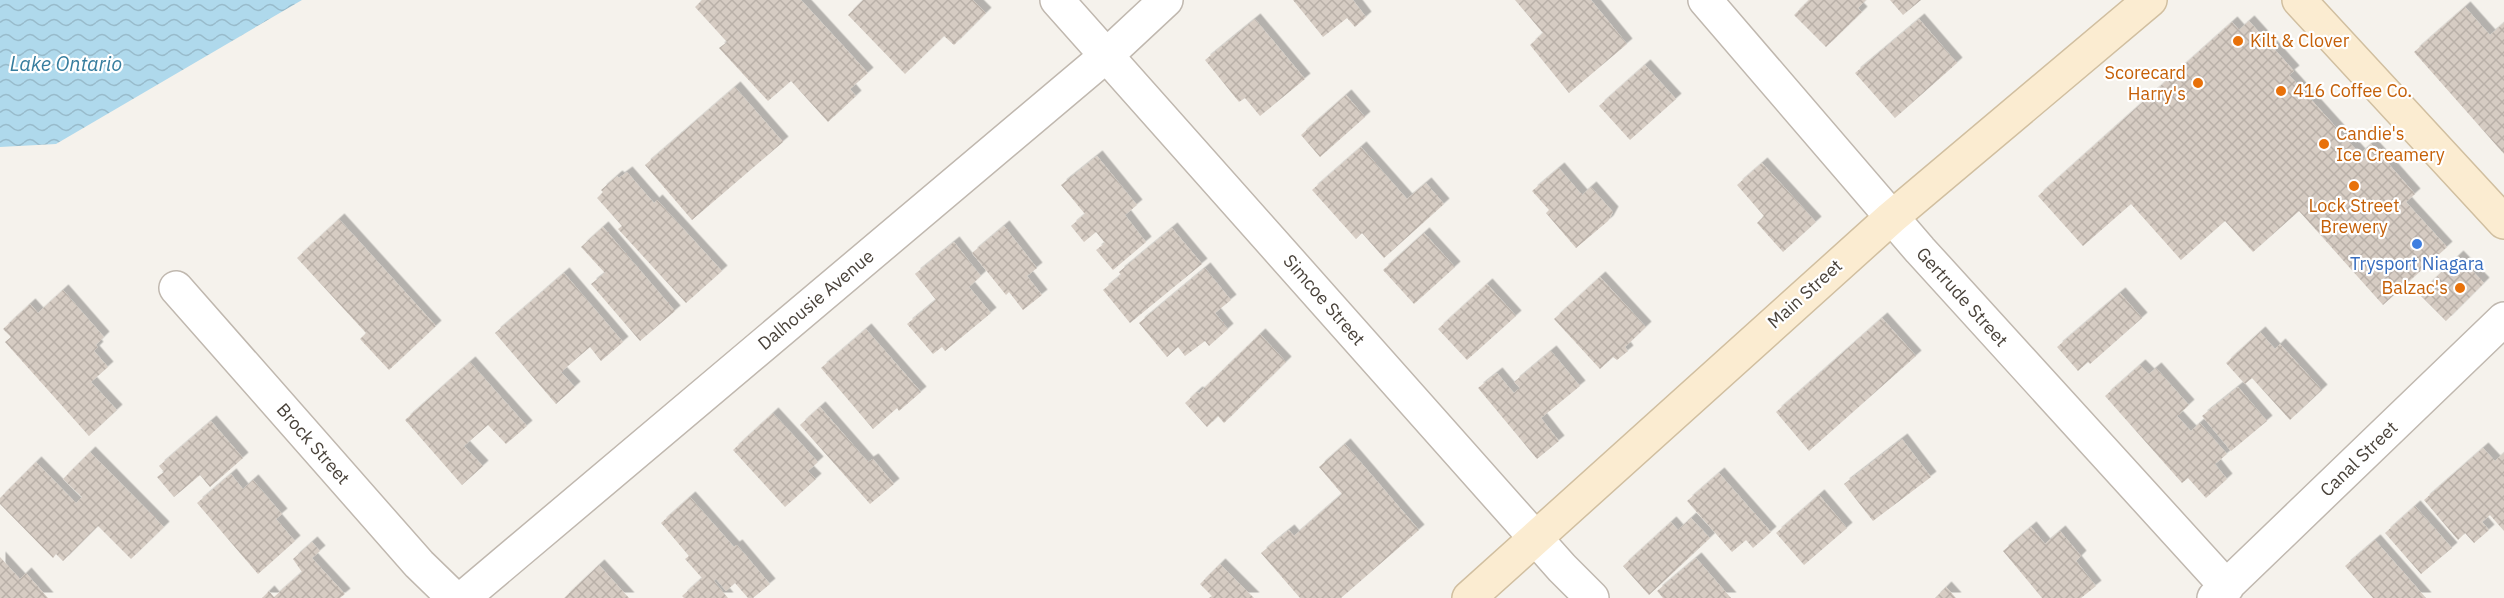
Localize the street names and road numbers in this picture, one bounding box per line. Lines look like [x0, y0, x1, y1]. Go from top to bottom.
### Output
street label: Gertrude Street [1912, 242, 2013, 351]
street label: Dalhousie Avenue [753, 244, 879, 355]
street label: Simcoe Street [1279, 249, 1370, 350]
street label: Main Street [1763, 254, 1847, 333]
street label: Brock Street [272, 398, 355, 489]
street label: Canal Street [2315, 416, 2402, 501]

